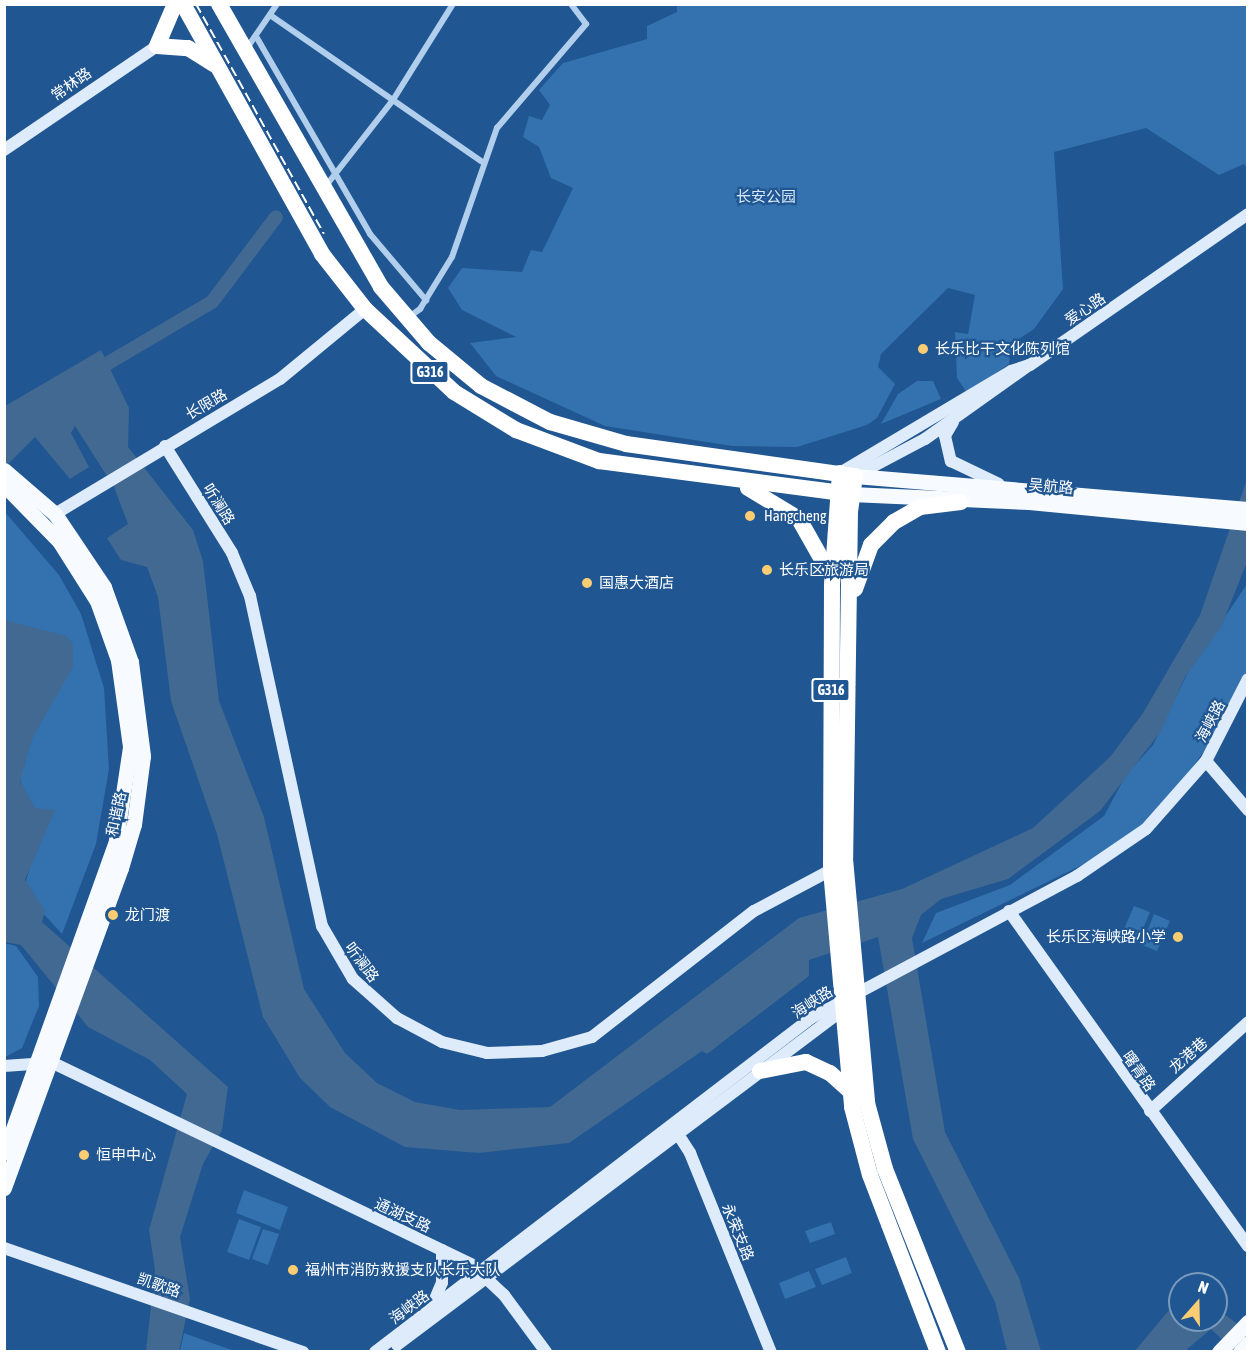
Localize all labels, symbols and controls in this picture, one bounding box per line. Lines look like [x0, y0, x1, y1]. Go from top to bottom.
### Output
street label: 常林路 [47, 64, 95, 104]
park label: 长安公园 [736, 188, 796, 206]
street label: 爱心路 [1061, 289, 1109, 329]
place label: 长乐比干文化陈列馆 [935, 340, 1070, 358]
marker: 长乐比干文化陈列馆 [916, 342, 930, 356]
road number: G316 [409, 361, 451, 383]
street label: 长限路 [182, 385, 230, 423]
street label: 吴航路 [1028, 475, 1074, 497]
street label: 听澜路 [199, 480, 239, 528]
marker: Hangcheng [741, 507, 759, 525]
place label: Hangcheng [764, 507, 826, 525]
place label: 长乐区旅游局 [779, 561, 869, 579]
marker: 长乐区旅游局 [760, 563, 774, 577]
place label: 国惠大酒店 [599, 574, 674, 592]
marker: 国惠大酒店 [580, 576, 594, 590]
road number: G316 [810, 679, 852, 701]
street label: 海峡路 [1191, 697, 1229, 745]
street label: 和谐路 [103, 790, 129, 838]
place label: 龙门渡 [125, 906, 170, 924]
marker: 龙门渡 [106, 908, 120, 922]
place label: 长乐区海峡路小学 [1046, 928, 1166, 946]
marker: 长乐区海峡路小学 [1171, 930, 1185, 944]
street label: 听澜路 [341, 939, 383, 985]
street label: 海峡路 [788, 982, 836, 1022]
street label: 龙港巷 [1165, 1033, 1211, 1077]
street label: 曙青路 [1119, 1047, 1159, 1095]
place label: 恒申中心 [96, 1146, 156, 1164]
marker: 恒申中心 [77, 1148, 91, 1162]
street label: 通湖支路 [372, 1194, 434, 1236]
street label: 永荣支路 [718, 1201, 758, 1263]
place label: 福州市消防救援支队长乐大队 [305, 1261, 500, 1279]
marker: 福州市消防救援支队长乐大队 [286, 1263, 300, 1277]
street label: 凯歌路 [135, 1269, 183, 1301]
north arrow [1168, 1272, 1228, 1332]
text: N [1196, 1277, 1211, 1297]
street label: 海峡路 [386, 1286, 432, 1328]

